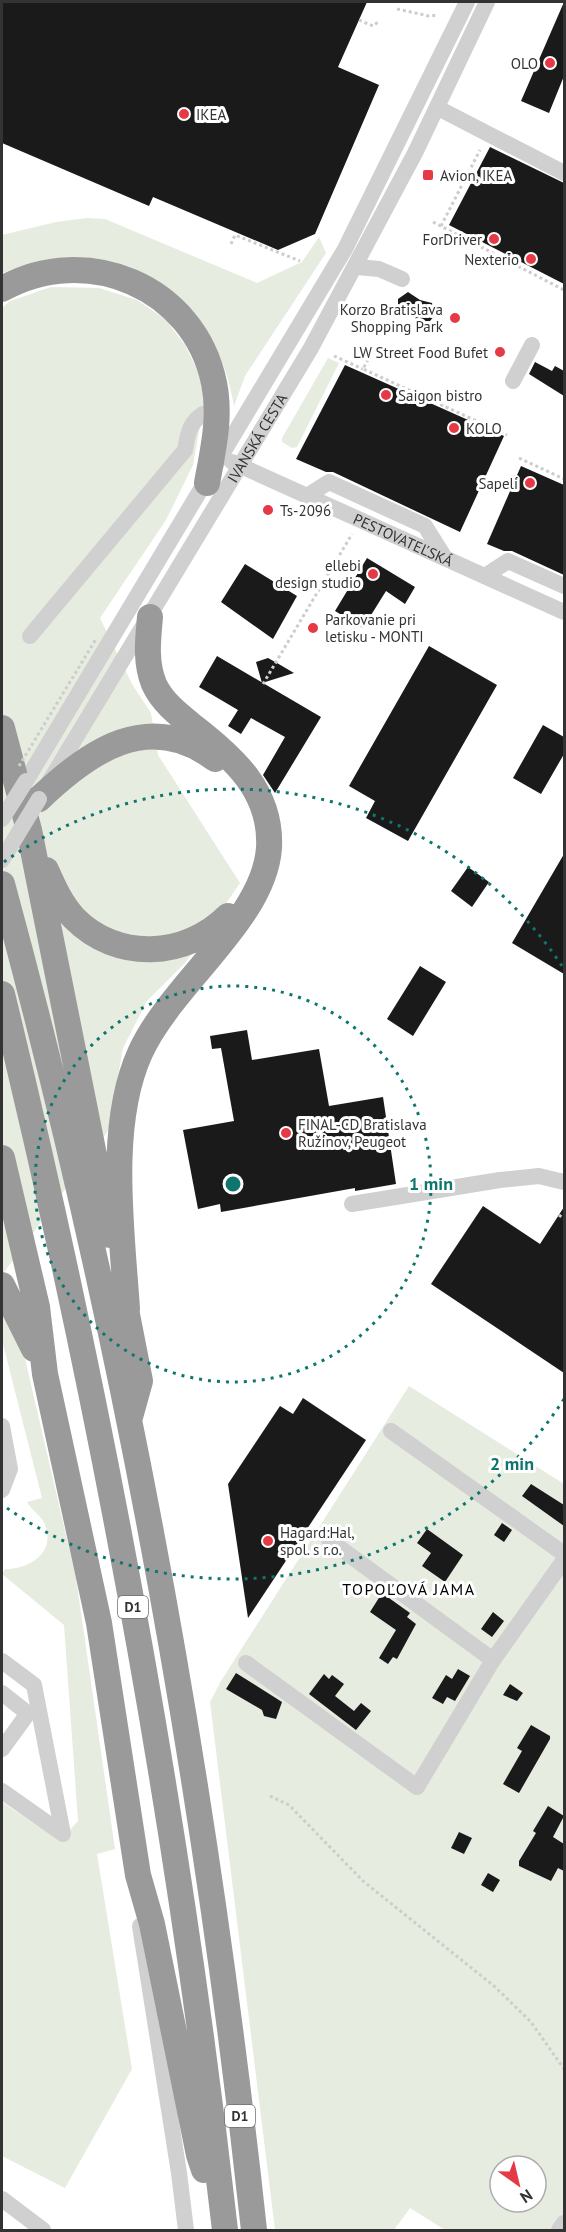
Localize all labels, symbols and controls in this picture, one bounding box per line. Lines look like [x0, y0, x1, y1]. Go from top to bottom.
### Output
place label: OLO [511, 54, 538, 73]
marker: OLO [543, 56, 557, 70]
place label: IKEA [196, 105, 227, 124]
marker: IKEA [177, 107, 191, 121]
place label: Avion, IKEA [440, 166, 513, 185]
marker: Avion, IKEA [421, 168, 435, 182]
place label: ForDriver [422, 230, 482, 249]
marker: ForDriver [487, 232, 501, 246]
place label: Nexterio [464, 250, 519, 269]
marker: Nexterio [524, 252, 538, 266]
place label: Korzo Bratislava Shopping Park [340, 300, 444, 336]
marker: Korzo Bratislava Shopping Park [448, 311, 462, 325]
place label: LW Street Food Bufet [353, 343, 488, 362]
marker: LW Street Food Bufet [493, 345, 507, 359]
place label: Saigon bistro [398, 386, 482, 405]
marker: Saigon bistro [379, 388, 393, 402]
street label: IVANSKÁ CESTA [223, 390, 291, 486]
place label: KOLO [466, 419, 502, 438]
marker: KOLO [447, 421, 461, 435]
place label: Sapeli [478, 474, 518, 493]
marker: Sapeli [523, 476, 537, 490]
place label: Ts-2096 [280, 501, 331, 520]
marker: Ts-2096 [261, 503, 275, 517]
street label: PESTOVATEĽSKÁ [351, 509, 456, 570]
place label: ellebi design studio [275, 556, 361, 592]
marker: ellebi design studio [366, 567, 380, 581]
place label: Parkovanie pri letisku - MONTI [325, 610, 424, 646]
marker: Parkovanie pri letisku - MONTI [306, 621, 320, 635]
place label: FINAL-CD Bratislava Ružinov, Peugeot [298, 1115, 427, 1151]
marker: FINAL-CD Bratislava Ružinov, Peugeot [279, 1126, 293, 1140]
text: 1 min [409, 1172, 453, 1195]
centre of rings [223, 1174, 243, 1194]
text: 2 min [490, 1452, 534, 1475]
place label: Hagard:Hal, spol. s r.o. [280, 1523, 355, 1559]
marker: Hagard:Hal, spol. s r.o. [261, 1534, 275, 1548]
district label: TOPOĽOVÁ JAMA [342, 1579, 476, 1599]
road number: D1 [118, 1596, 148, 1618]
road number: D1 [225, 2105, 255, 2127]
north arrow [488, 2154, 548, 2214]
text: N [516, 2185, 536, 2208]

